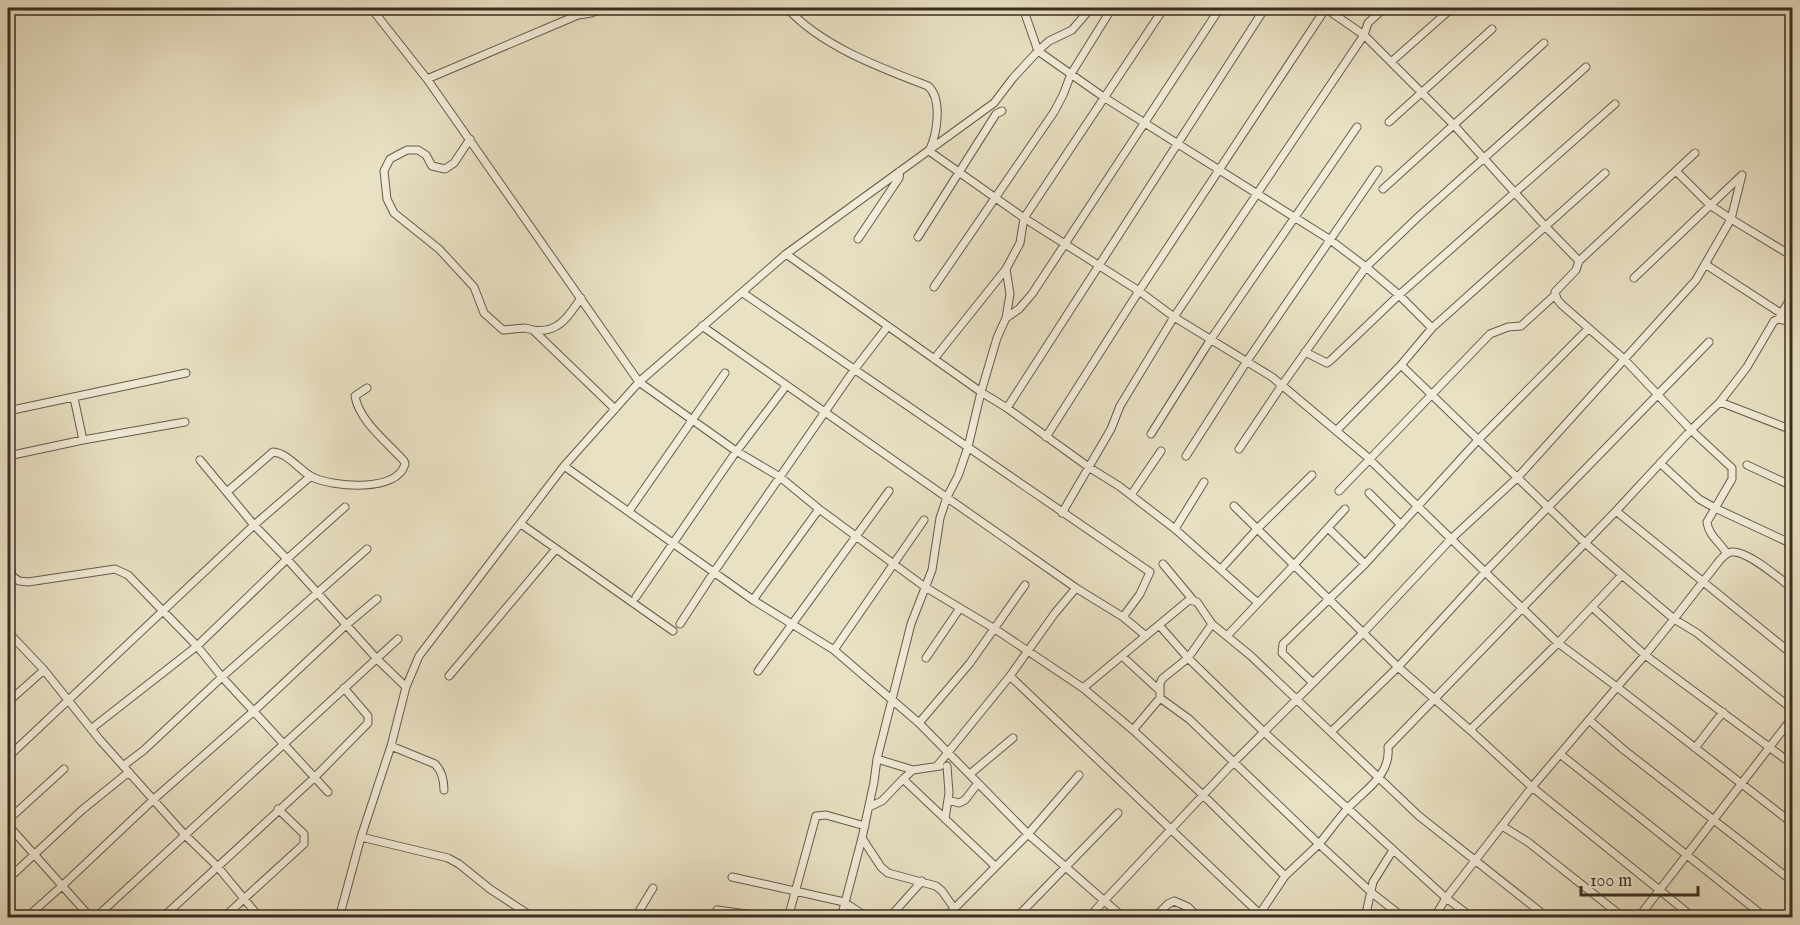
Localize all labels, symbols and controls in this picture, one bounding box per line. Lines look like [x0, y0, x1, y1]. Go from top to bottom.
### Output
scale bar [1581, 859, 1698, 897]
text: 100 m [1590, 870, 1632, 893]

